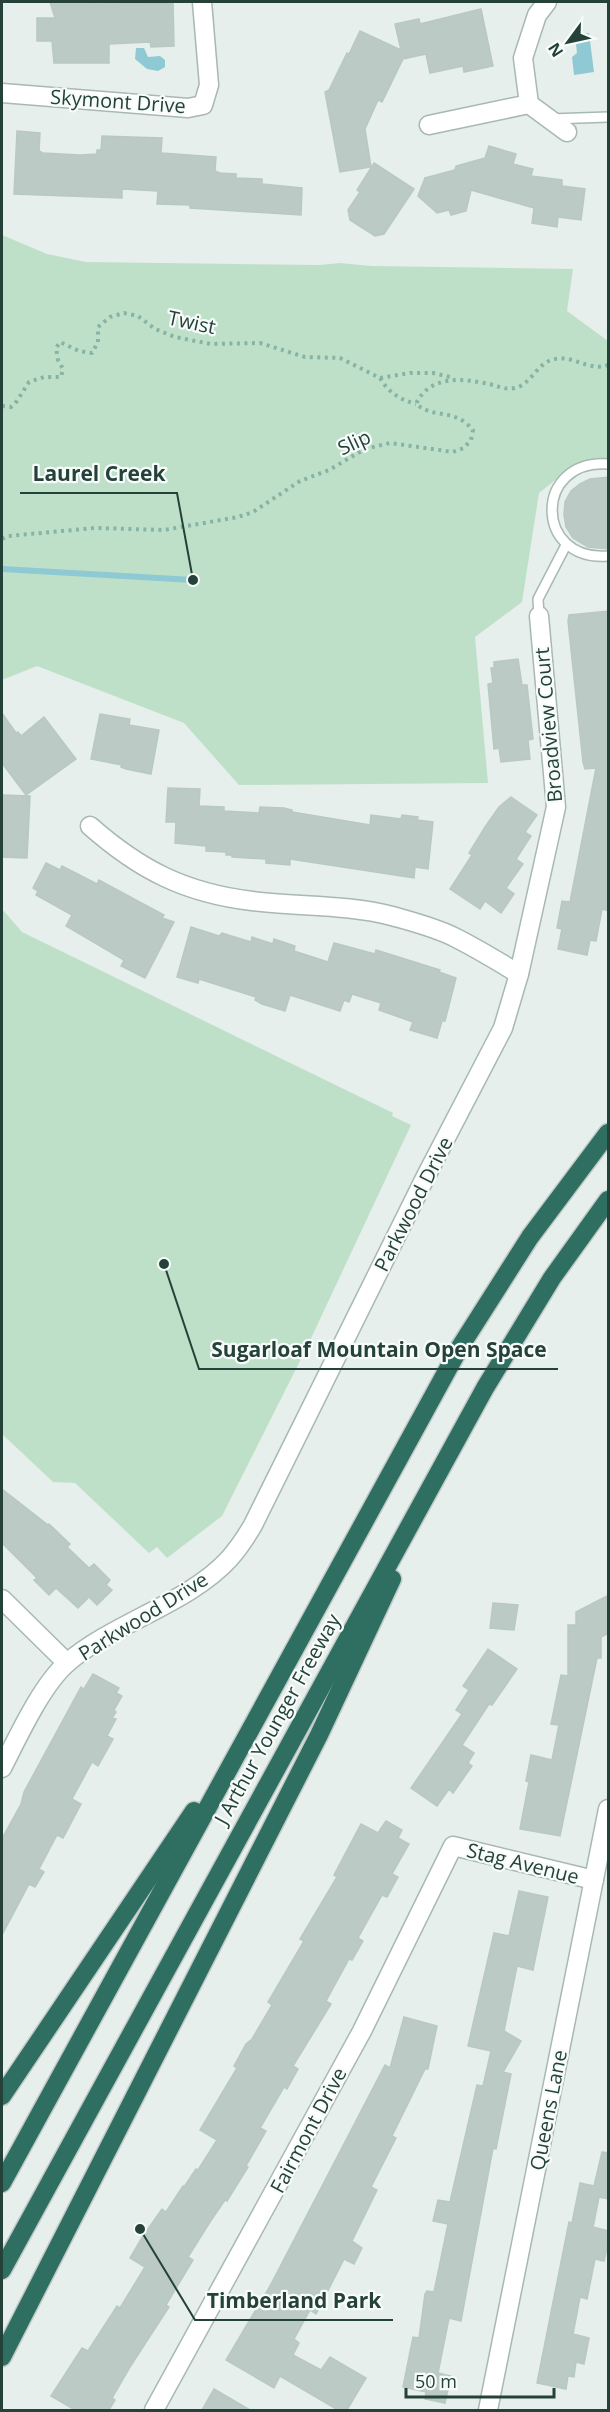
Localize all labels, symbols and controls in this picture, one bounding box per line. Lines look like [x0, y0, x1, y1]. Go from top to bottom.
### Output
north arrow [538, 12, 598, 72]
text: N [543, 39, 568, 62]
street label: Skymont Drive [49, 83, 187, 119]
street label: Twist [166, 304, 218, 340]
street label: Slip [333, 423, 375, 461]
callout: Laurel Creek [20, 454, 177, 493]
text: Laurel Creek [33, 459, 166, 487]
street label: Broadview Court [528, 646, 568, 804]
street label: Parkwood Drive [367, 1132, 459, 1276]
callout: Sugarloaf Mountain Open Space [199, 1330, 558, 1369]
text: Sugarloaf Mountain Open Space [211, 1335, 547, 1363]
street label: Parkwood Drive [73, 1565, 213, 1667]
street label: J Arthur Younger Freeway [207, 1608, 347, 1831]
street label: Stag Avenue [464, 1836, 582, 1890]
street label: Queens Lane [523, 2047, 573, 2173]
street label: Fairmont Drive [264, 2062, 352, 2198]
callout: Timberland Park [195, 2281, 393, 2320]
text: Timberland Park [207, 2286, 382, 2314]
scale bar [406, 2361, 554, 2399]
text: 50 m [415, 2369, 457, 2393]

